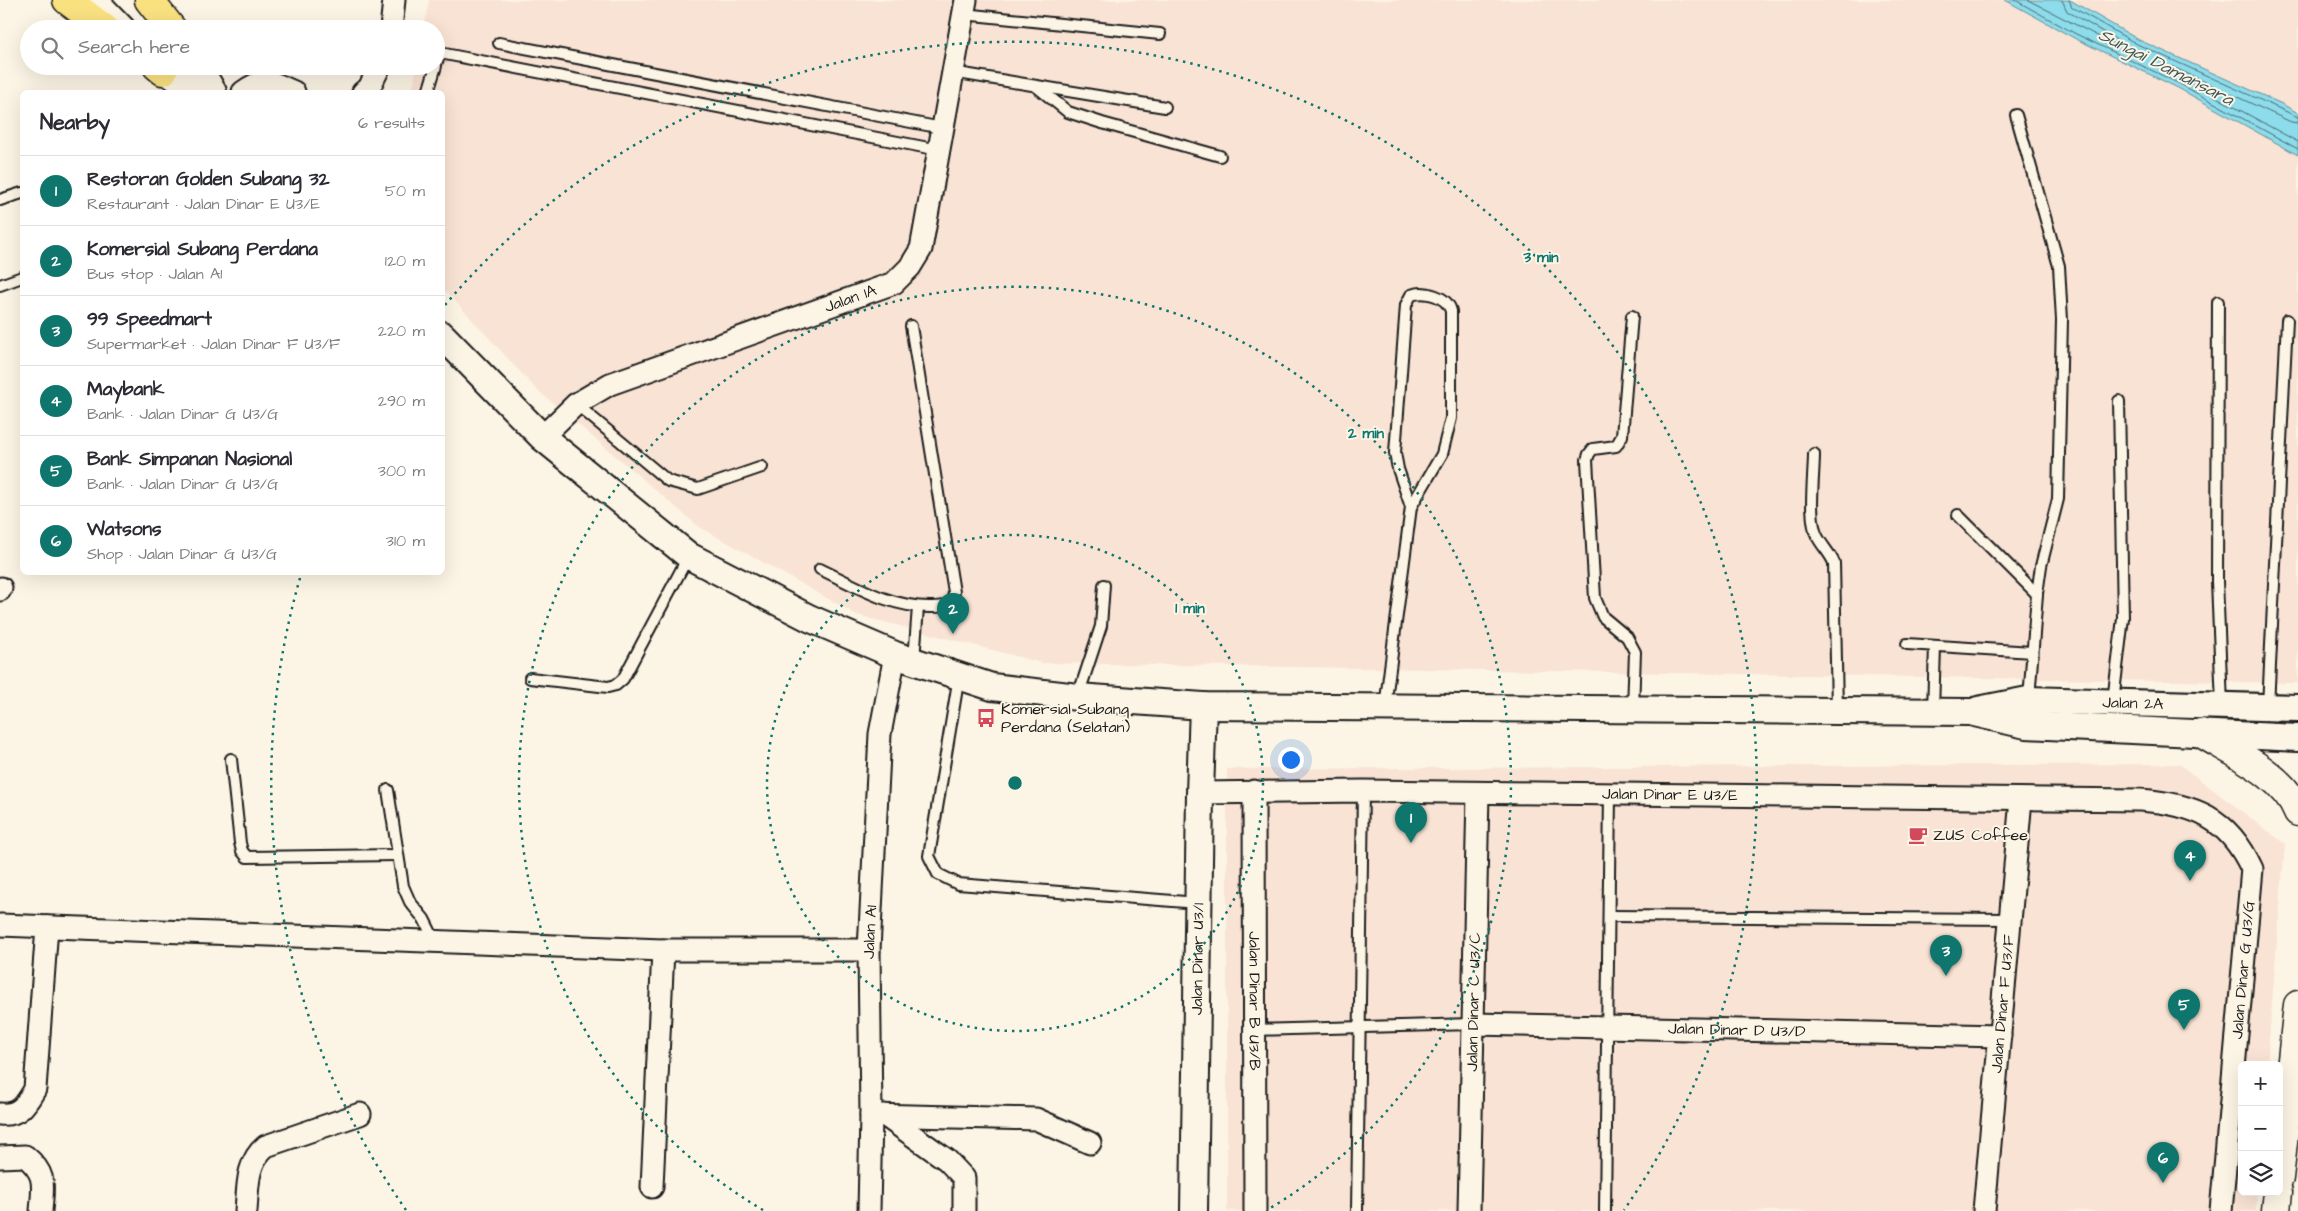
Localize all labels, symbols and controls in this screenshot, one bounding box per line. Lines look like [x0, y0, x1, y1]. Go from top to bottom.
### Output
search box [20, 20, 445, 75]
water label: Sungai Damansara [2094, 22, 2239, 113]
icon: search [38, 34, 66, 62]
text: Search here [78, 34, 190, 61]
text: Nearby [40, 108, 110, 137]
text: 6 results [358, 112, 425, 134]
text: Restoran Golden Subang 32 [87, 166, 330, 193]
text: 1 [55, 180, 57, 202]
text: 50 m [385, 180, 425, 202]
text: Restaurant · Jalan Dinar E U3/E [87, 193, 320, 215]
text: Komersial Subang Perdana [87, 236, 318, 263]
text: 3 min [1522, 247, 1559, 268]
text: 2 [51, 250, 61, 272]
text: 120 m [385, 250, 425, 272]
text: Bus stop · Jalan A1 [87, 263, 222, 285]
street label: Jalan 1A [821, 279, 880, 318]
text: 99 Speedmart [87, 306, 212, 333]
text: 3 [52, 320, 60, 342]
text: 220 m [378, 320, 425, 342]
text: Supermarket · Jalan Dinar F U3/F [87, 333, 340, 355]
text: Maybank [87, 376, 164, 403]
text: 4 [51, 390, 61, 412]
text: 290 m [378, 390, 425, 412]
text: Bank · Jalan Dinar G U3/G [87, 403, 278, 425]
text: 2 min [1347, 423, 1385, 444]
text: Bank Simpanan Nasional [87, 446, 292, 473]
text: 5 [50, 460, 62, 482]
text: 300 m [378, 460, 425, 482]
text: Bank · Jalan Dinar G U3/G [87, 473, 278, 495]
text: Watsons [87, 516, 161, 543]
text: 6 [51, 530, 61, 552]
text: 310 m [386, 530, 425, 552]
text: Shop · Jalan Dinar G U3/G [87, 543, 277, 565]
pin: 2 [937, 593, 969, 634]
text: 1 min [1175, 598, 1205, 619]
street label: Jalan 2A [2102, 691, 2164, 715]
place label: Komersial Subang Perdana (Selatan) [1001, 698, 1131, 738]
bus stop icon: Komersial Subang Perdana (Selatan) [975, 707, 997, 729]
your location [1278, 747, 1304, 773]
centre of rings [1006, 774, 1024, 792]
street label: Jalan Dinar E U3/E [1602, 783, 1738, 806]
pin: 1 [1395, 802, 1427, 843]
cafe icon: ZUS Coffee [1907, 824, 1929, 846]
place label: ZUS Coffee [1933, 824, 2028, 846]
pin: 4 [2174, 840, 2206, 881]
street label: Jalan Dinar G U3/G [2226, 900, 2260, 1040]
street label: Jalan Dinar U3/1 [1186, 903, 1209, 1015]
street label: Jalan A1 [858, 905, 882, 959]
street label: Jalan Dinar B U3/B [1243, 931, 1266, 1071]
street label: Jalan Dinar C U3/C [1461, 932, 1486, 1072]
street label: Jalan Dinar F U3/F [1985, 934, 2020, 1074]
pin: 3 [1930, 935, 1962, 976]
pin: 5 [2168, 989, 2200, 1030]
street label: Jalan Dinar D U3/D [1668, 1017, 1806, 1043]
map controls [2238, 1061, 2283, 1196]
button: + [2238, 1061, 2283, 1106]
button: − [2238, 1106, 2283, 1151]
pin: 6 [2147, 1142, 2179, 1183]
button: layers [2238, 1151, 2283, 1196]

